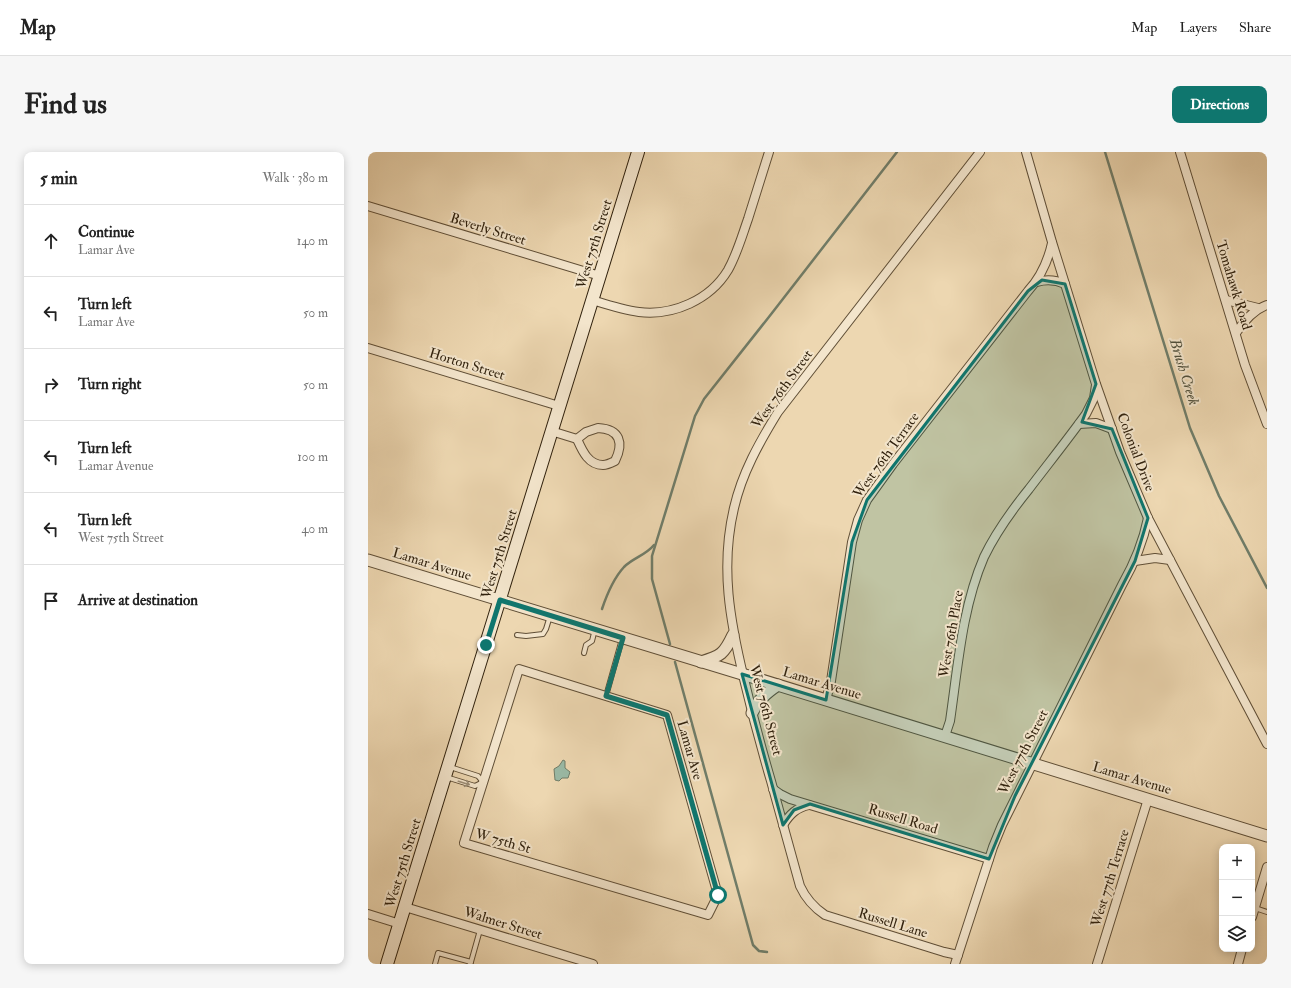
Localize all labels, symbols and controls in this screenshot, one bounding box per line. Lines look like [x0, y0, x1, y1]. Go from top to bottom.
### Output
text: Map [20, 16, 56, 40]
text: Map [1131, 19, 1157, 36]
text: Layers [1179, 19, 1217, 36]
text: Share [1239, 19, 1271, 36]
button: Directions [1172, 86, 1267, 123]
text: Find us [24, 87, 107, 122]
text: 5 min [40, 168, 78, 189]
text: Walk · 380 m [262, 170, 328, 186]
street label: West 75th Street [572, 197, 616, 292]
street label: Beverly Street [448, 209, 528, 250]
text: Continue [78, 223, 134, 242]
icon: ahead [40, 230, 62, 252]
text: 140 m [297, 233, 328, 249]
street label: Tomahawk Road [1212, 238, 1256, 332]
text: Lamar Ave [78, 242, 135, 258]
text: Turn left [78, 295, 132, 314]
icon: left [40, 302, 62, 324]
text: 50 m [303, 305, 328, 321]
text: Lamar Ave [78, 314, 135, 330]
water label: Brush Creek [1165, 336, 1203, 408]
street label: Horton Street [427, 344, 507, 384]
street label: West 76th Street [747, 346, 817, 433]
icon: right [40, 374, 62, 396]
text: Turn right [78, 375, 141, 394]
text: 50 m [303, 377, 328, 393]
street label: West 76th Terrace [849, 409, 923, 502]
street label: Colonial Drive [1113, 410, 1159, 494]
text: Turn left [78, 439, 132, 458]
icon: left [40, 446, 62, 468]
text: 100 m [297, 449, 328, 465]
text: Lamar Avenue [78, 458, 153, 474]
street label: West 75th Street [477, 507, 521, 602]
text: Turn left [78, 511, 132, 530]
icon: left [40, 518, 62, 540]
text: 40 m [302, 521, 328, 537]
text: West 75th Street [78, 530, 164, 546]
street label: Lamar Avenue [391, 544, 473, 584]
street label: West 76th Place [935, 589, 967, 680]
icon: arrive [40, 590, 62, 612]
text: Arrive at destination [78, 591, 198, 610]
route end [477, 636, 495, 654]
street label: West 76th Street [745, 662, 786, 758]
street label: Lamar Avenue [781, 663, 863, 703]
street label: West 77th Street [994, 707, 1052, 798]
street label: Lamar Ave [673, 718, 707, 782]
street label: Lamar Avenue [1091, 758, 1173, 798]
one-way arrow [458, 779, 470, 787]
street label: Russell Road [866, 800, 940, 838]
street label: West 75th Street [381, 816, 425, 911]
street label: W 75th St [472, 825, 533, 857]
street label: West 77th Terrace [1087, 827, 1133, 930]
map controls [1219, 844, 1255, 952]
button: + [1219, 844, 1255, 880]
button: − [1219, 880, 1255, 916]
route start [709, 886, 727, 904]
street label: Walmer Street [461, 903, 545, 943]
street label: Russell Lane [856, 904, 930, 942]
button: layers [1219, 916, 1255, 952]

